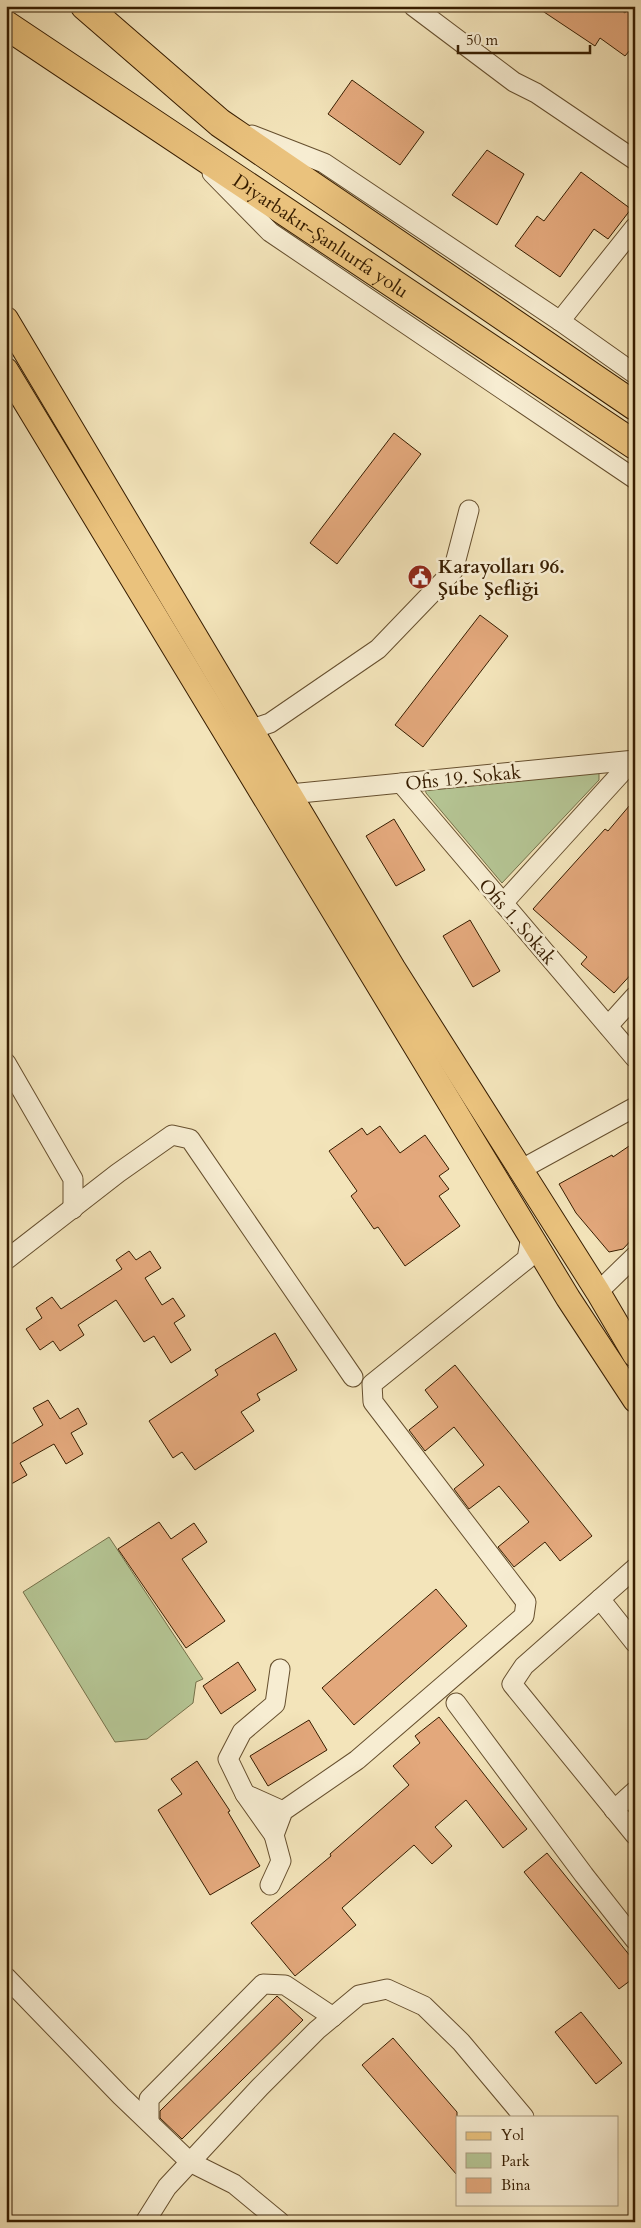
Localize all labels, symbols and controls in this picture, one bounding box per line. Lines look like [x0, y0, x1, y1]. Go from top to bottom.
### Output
scale bar [458, 22, 591, 54]
text: 50 m [466, 30, 498, 50]
street label: Diyarbakır-Şanlıurfa yolu [228, 168, 414, 304]
place label: Karayolları 96. Şube Şefliği [438, 554, 565, 602]
public building icon: Karayolları 96. Şube Şefliği [407, 564, 433, 590]
street label: Ofis 19. Sokak [404, 759, 523, 797]
street label: Ofis 1. Sokak [472, 873, 563, 971]
legend [456, 2116, 618, 2206]
text: Yol [501, 2125, 524, 2145]
text: Park [501, 2151, 530, 2171]
text: Bina [501, 2175, 531, 2195]

